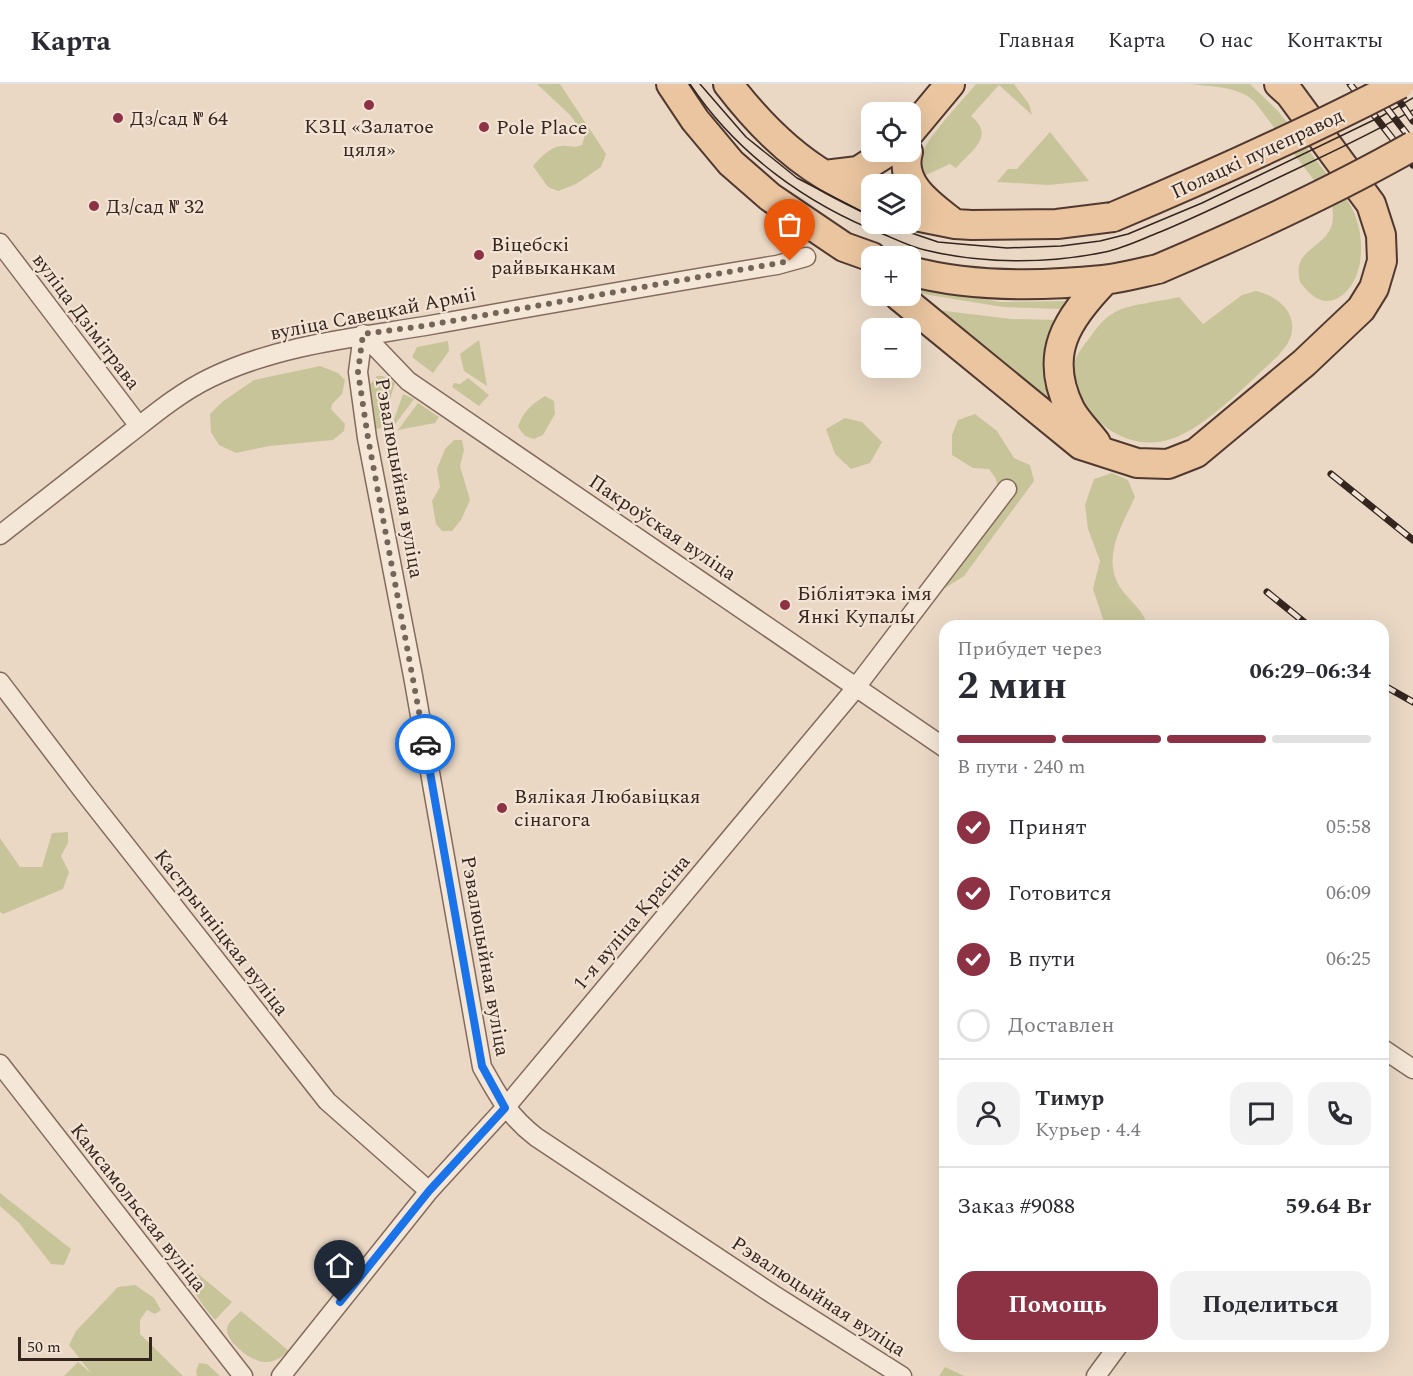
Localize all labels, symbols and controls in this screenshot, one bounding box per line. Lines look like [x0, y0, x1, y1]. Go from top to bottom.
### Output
text: Карта [30, 20, 111, 63]
text: Главная [998, 25, 1075, 57]
text: Карта [1108, 25, 1165, 57]
text: О нас [1198, 25, 1253, 57]
text: Контакты [1286, 25, 1383, 57]
marker: КЗЦ «Залатое цяля» [362, 98, 376, 112]
street label: Полацкі пуцеправод [1166, 101, 1349, 207]
map controls [861, 102, 921, 378]
button: locate [861, 102, 921, 162]
place label: Дз/сад № 64 [130, 104, 228, 134]
marker: Дз/сад № 64 [111, 111, 125, 125]
place label: КЗЦ «Залатое цяля» [304, 112, 434, 165]
place label: Pole Place [496, 113, 587, 143]
marker: Pole Place [477, 120, 491, 134]
button: layers [861, 174, 921, 234]
place label: Дз/сад № 32 [106, 192, 204, 222]
marker: Дз/сад № 32 [87, 199, 101, 213]
pin [764, 199, 815, 261]
icon: bag [773, 208, 806, 241]
place label: Віцебскі райвыканкам [491, 230, 616, 283]
button: + [861, 246, 921, 306]
street label: вуліца Дзімітрава [25, 247, 148, 397]
marker: Віцебскі райвыканкам [472, 248, 486, 262]
street label: вуліца Савецкай Арміі [268, 279, 479, 349]
button: − [861, 318, 921, 378]
street label: Рэвалюцыйная вуліца [367, 376, 431, 581]
street label: Пакроўская вуліца [583, 467, 743, 589]
place label: Бібліятэка імя Янкі Купалы [797, 579, 932, 632]
marker: Бібліятэка імя Янкі Купалы [778, 598, 792, 612]
text: Прибудет через [957, 634, 1102, 664]
text: 06:29–06:34 [1249, 655, 1371, 688]
text: 2 мин [957, 657, 1067, 716]
courier [395, 714, 455, 774]
icon: car [409, 728, 442, 761]
text: В пути · 240 m [957, 752, 1085, 782]
place label: Вялікая Любавіцкая сінагога [514, 782, 701, 835]
marker: Вялікая Любавіцкая сінагога [495, 801, 509, 815]
icon: check [957, 811, 990, 844]
text: Принят [1008, 811, 1087, 844]
text: 05:58 [1326, 812, 1371, 842]
street label: Кастрычніцкая вуліца [146, 843, 296, 1023]
street label: 1-я вуліца Красіна [566, 848, 698, 997]
street label: Рэвалюцыйная вуліца [453, 854, 517, 1059]
icon: check [957, 877, 990, 910]
text: Готовится [1008, 877, 1112, 910]
text: 06:09 [1326, 878, 1371, 908]
icon: check [957, 943, 990, 976]
text: В пути [1008, 943, 1075, 976]
text: 06:25 [1326, 944, 1371, 974]
text: Доставлен [1008, 1009, 1115, 1042]
button: person [957, 1082, 1020, 1145]
text: Тимур [1035, 1082, 1104, 1115]
button: chat [1230, 1082, 1293, 1145]
button: phone [1308, 1082, 1371, 1145]
text: Курьер · 4.4 [1035, 1115, 1141, 1145]
street label: Камсамольская вуліца [63, 1117, 214, 1299]
text: Заказ #9088 [957, 1190, 1075, 1223]
text: 59.64 Br [1285, 1190, 1371, 1223]
street label: Рэвалюцыйная вуліца [725, 1229, 912, 1365]
pin [314, 1240, 365, 1302]
icon: home [323, 1249, 356, 1282]
button: Помощь [957, 1271, 1158, 1340]
button: Поделиться [1170, 1271, 1371, 1340]
scale bar [18, 1334, 152, 1362]
text: 50 m [27, 1335, 61, 1359]

